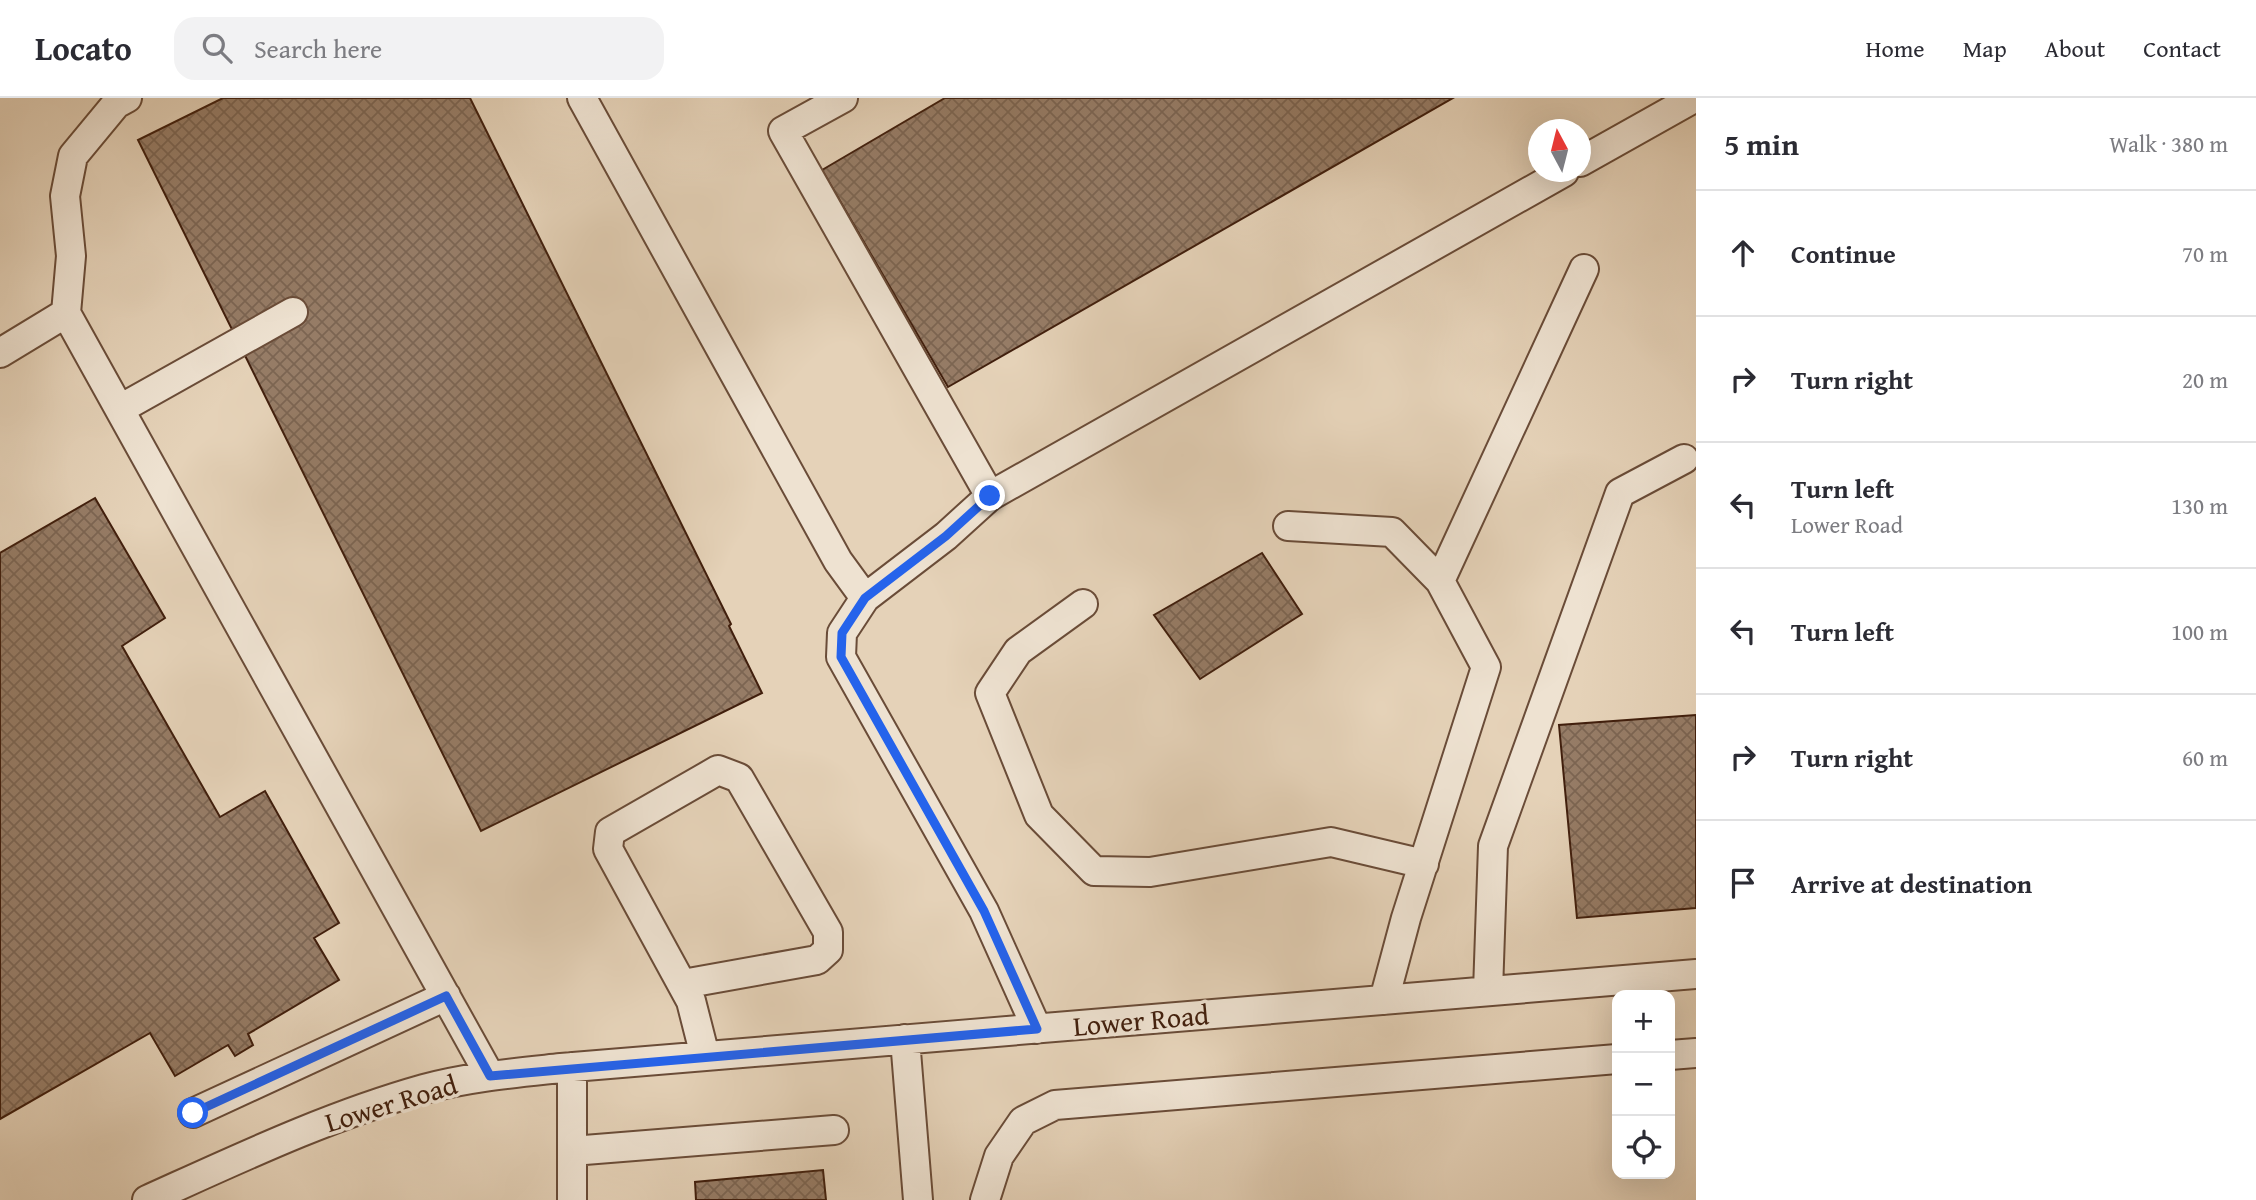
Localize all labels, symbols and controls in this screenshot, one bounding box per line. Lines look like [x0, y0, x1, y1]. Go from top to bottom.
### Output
search box [174, 17, 664, 80]
text: Locato [35, 24, 132, 72]
icon: search [198, 29, 236, 67]
text: Search here [254, 29, 382, 68]
text: Home [1866, 31, 1925, 66]
text: Map [1963, 31, 2007, 66]
text: About [2045, 31, 2105, 66]
text: Contact [2143, 31, 2221, 66]
north arrow [1528, 119, 1591, 182]
text: 5 min [1724, 122, 1799, 166]
text: Walk · 380 m [2109, 127, 2228, 160]
icon: ahead [1724, 234, 1762, 272]
text: Continue [1791, 234, 1896, 273]
text: 70 m [2182, 237, 2228, 270]
icon: right [1724, 360, 1762, 398]
text: Turn right [1791, 360, 1913, 399]
text: 20 m [2182, 363, 2228, 396]
text: Turn left [1791, 469, 1894, 508]
route end [974, 480, 1005, 511]
icon: left [1724, 486, 1762, 524]
text: 130 m [2171, 489, 2228, 522]
text: Lower Road [1791, 508, 1903, 541]
icon: left [1724, 612, 1762, 650]
text: Turn left [1791, 612, 1894, 651]
text: 100 m [2171, 615, 2228, 648]
icon: right [1724, 738, 1762, 776]
text: Turn right [1791, 738, 1913, 777]
text: 60 m [2182, 741, 2228, 774]
icon: arrive [1724, 864, 1762, 902]
text: Arrive at destination [1791, 864, 2032, 903]
map controls [1612, 990, 1675, 1179]
button: + [1612, 990, 1675, 1053]
street label: Lower Road [1071, 993, 1211, 1046]
button: − [1612, 1053, 1675, 1116]
street label: Lower Road [320, 1063, 462, 1142]
route start [177, 1097, 208, 1128]
button: locate [1612, 1116, 1675, 1179]

